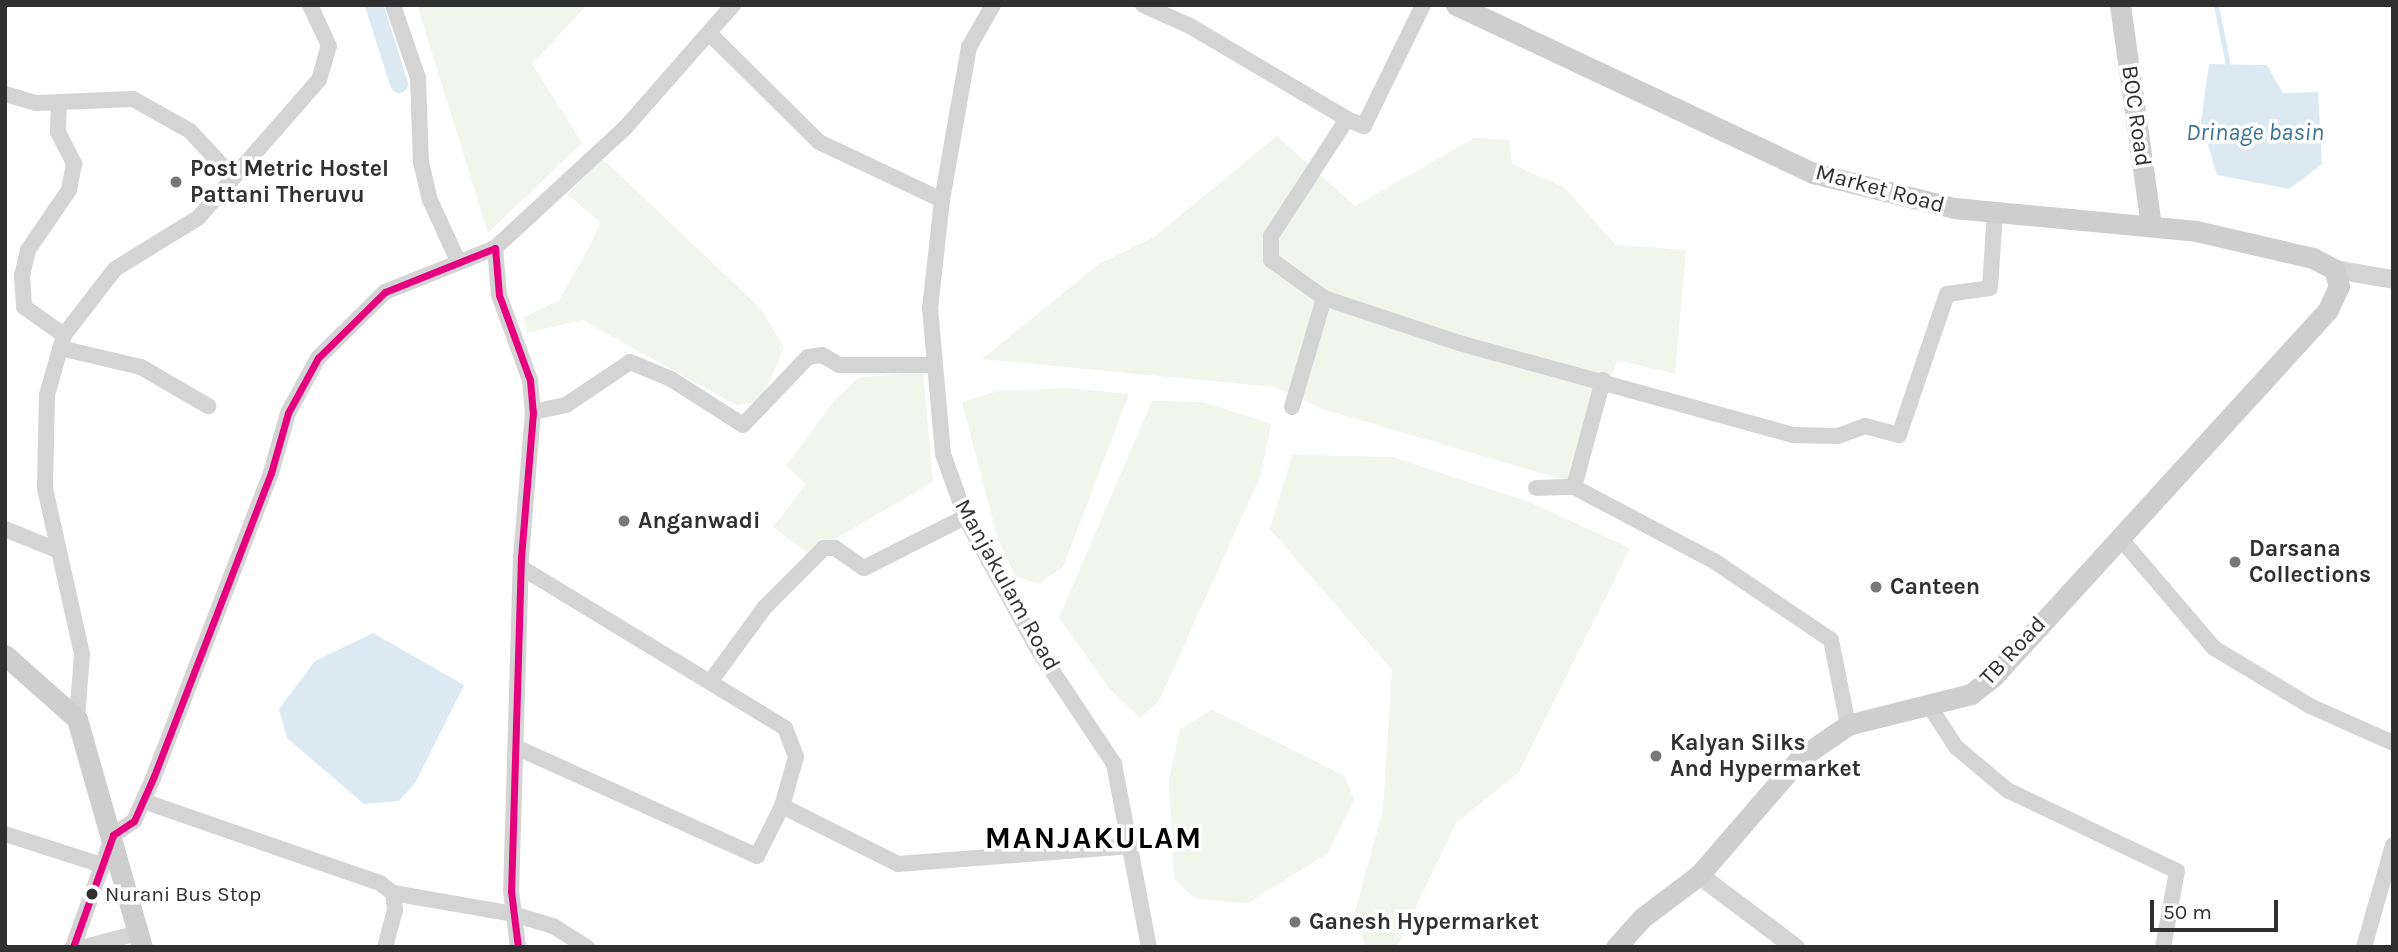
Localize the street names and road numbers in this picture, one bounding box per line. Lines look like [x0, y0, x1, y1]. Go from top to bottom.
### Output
street label: BOC Road [2115, 64, 2157, 168]
street label: Market Road [1813, 159, 1947, 219]
street label: Manjakulam Road [948, 494, 1066, 676]
street label: TB Road [1974, 611, 2052, 691]

